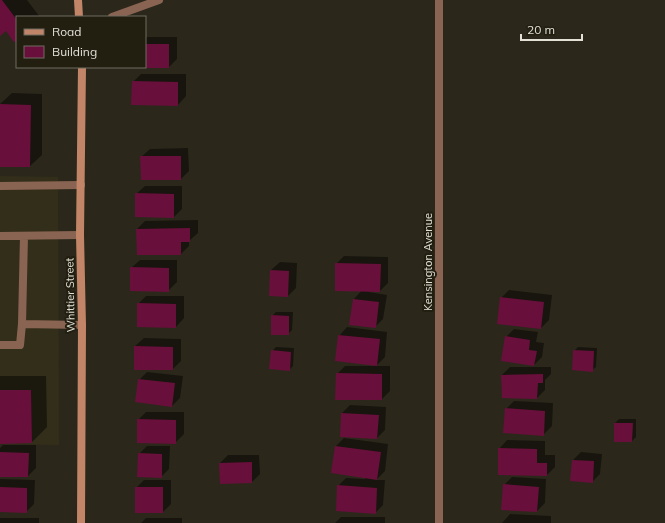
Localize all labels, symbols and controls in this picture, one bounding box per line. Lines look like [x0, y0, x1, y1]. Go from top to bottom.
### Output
legend [16, 16, 146, 68]
scale bar [521, 16, 582, 42]
text: 20 m [527, 22, 555, 37]
text: Road [52, 24, 81, 39]
text: Building [52, 44, 97, 59]
street label: Kensington Avenue [421, 213, 435, 311]
street label: Whittier Street [62, 257, 78, 332]

